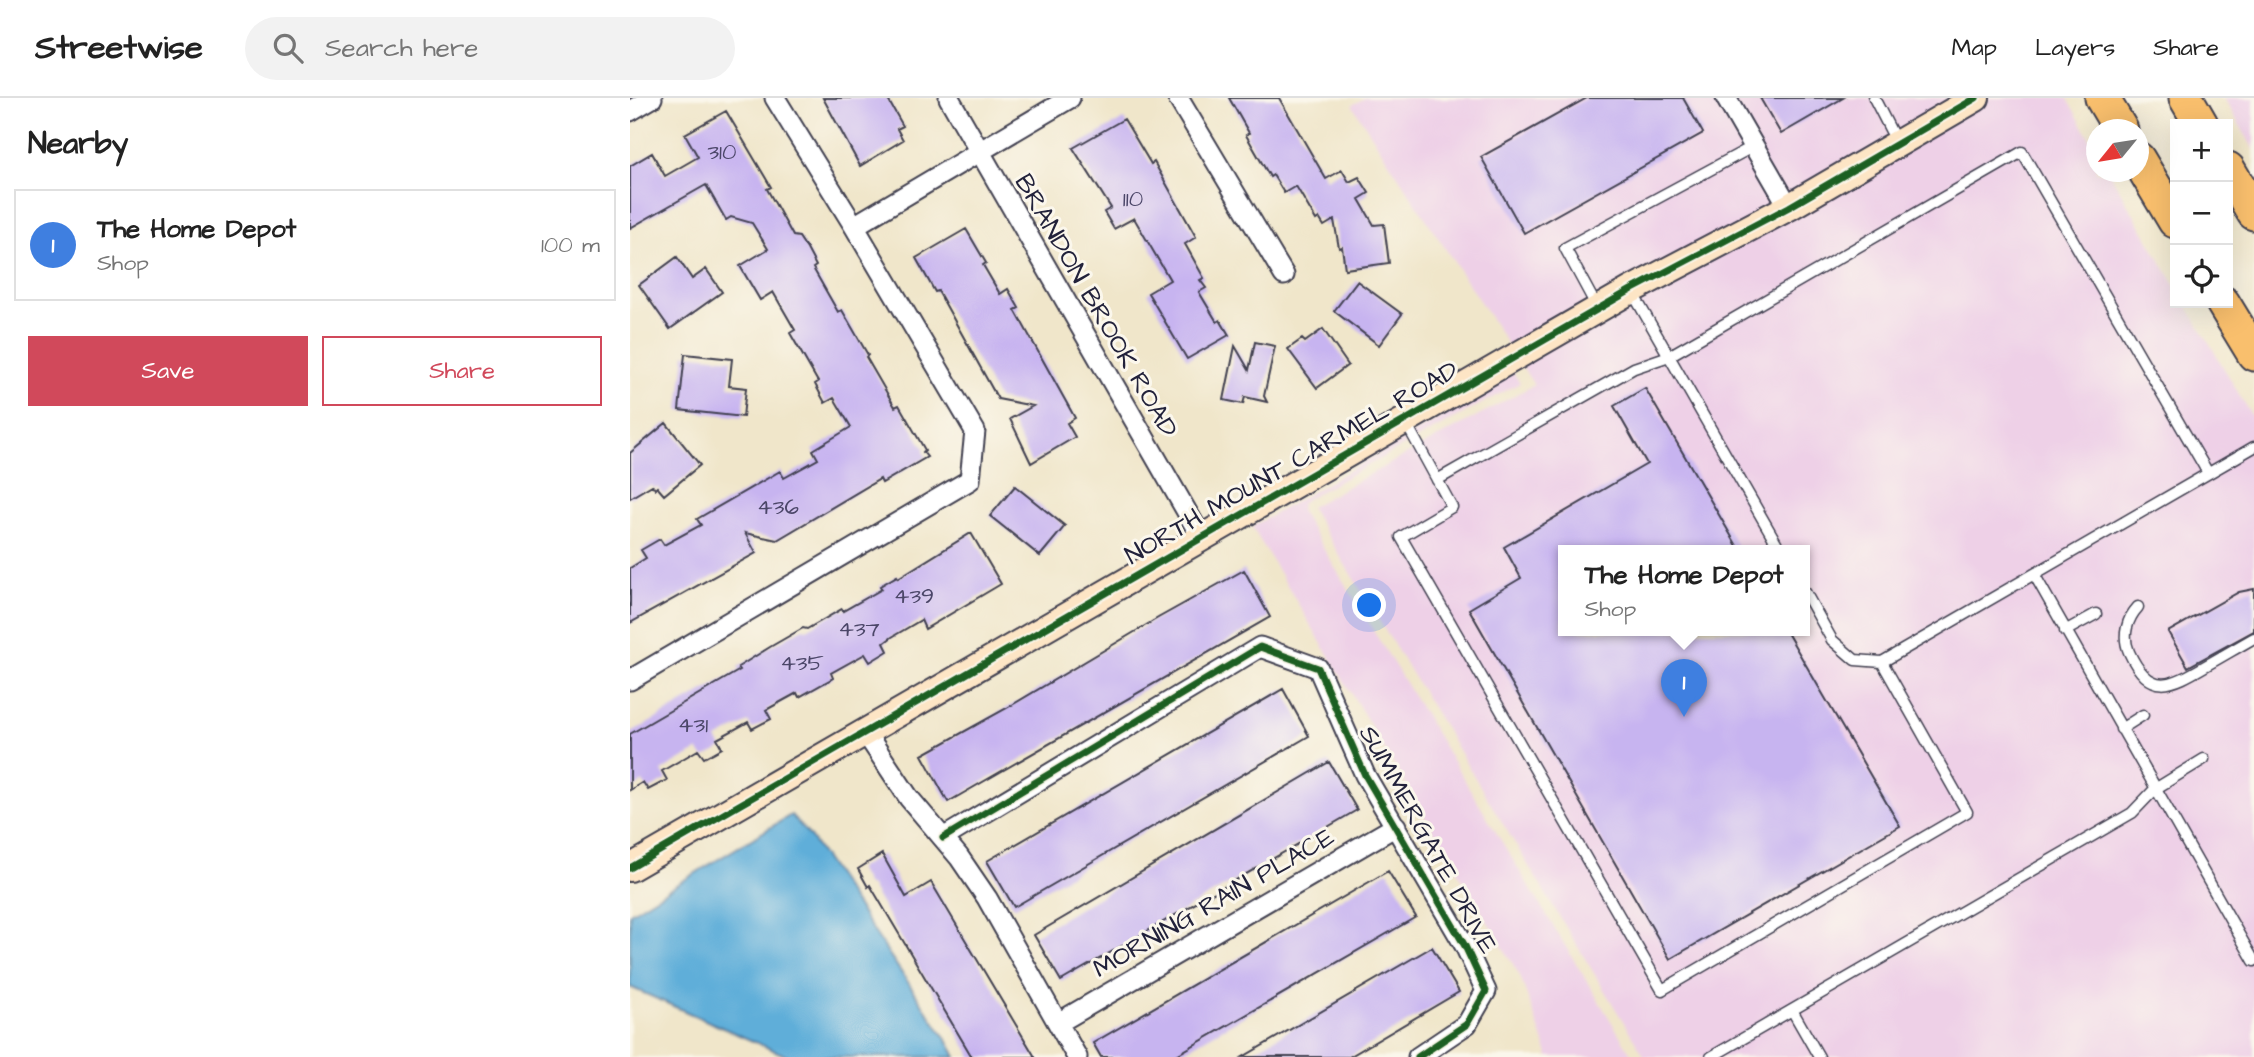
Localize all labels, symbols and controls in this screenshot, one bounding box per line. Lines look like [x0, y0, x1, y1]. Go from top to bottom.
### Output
search box [245, 17, 735, 80]
text: Streetwise [35, 25, 203, 71]
icon: search [269, 29, 307, 67]
text: Search here [325, 30, 478, 66]
text: Map [1952, 31, 1997, 65]
text: Layers [2035, 31, 2115, 65]
text: Share [2153, 31, 2219, 65]
north arrow [2086, 119, 2149, 182]
map controls [2170, 119, 2233, 308]
button: + [2170, 119, 2233, 182]
text: Nearby [28, 123, 128, 165]
house number: 310 [707, 136, 737, 168]
street label: BRANDON BROOK ROAD [1006, 167, 1186, 444]
button: − [2170, 182, 2233, 245]
house number: 110 [1123, 183, 1143, 215]
text: The Home Depot [97, 211, 296, 247]
text: 1 [52, 229, 54, 261]
text: 100 m [541, 229, 600, 261]
button: locate [2170, 245, 2233, 308]
text: Shop [97, 247, 149, 279]
button: Save [28, 336, 308, 406]
button: Share [322, 336, 602, 406]
street label: NORTH MOUNT CARMEL ROAD [1118, 352, 1465, 573]
house number: 436 [757, 491, 799, 523]
popup [1558, 545, 1810, 636]
text: The Home Depot [1584, 557, 1784, 593]
house number: 439 [894, 580, 934, 612]
your location [1352, 588, 1386, 622]
text: Shop [1584, 593, 1636, 625]
house number: 437 [838, 613, 880, 645]
house number: 435 [780, 647, 824, 679]
pin: 1 [1661, 659, 1707, 717]
house number: 431 [678, 709, 708, 741]
street label: SUMMERGATE DRIVE [1350, 719, 1506, 960]
street label: MORNING RAIN PLACE [1086, 819, 1341, 987]

